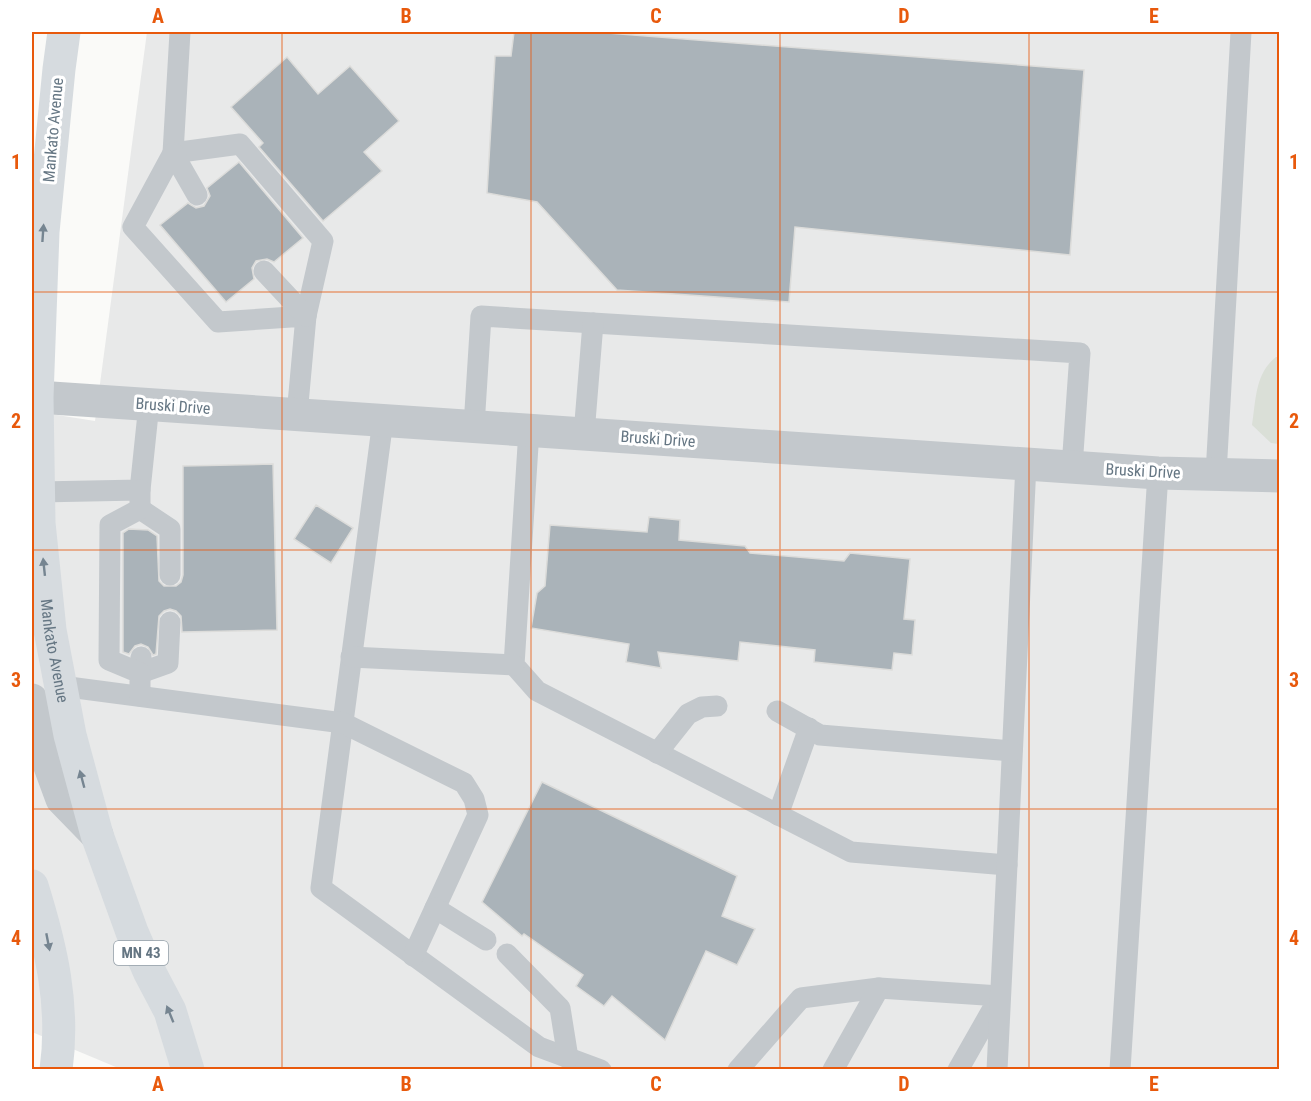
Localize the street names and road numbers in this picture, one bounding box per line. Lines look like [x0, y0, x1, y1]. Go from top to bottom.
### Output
street label: Mankato Avenue [39, 77, 67, 183]
street label: Bruski Drive [135, 394, 211, 418]
street label: Bruski Drive [620, 427, 696, 451]
street label: Bruski Drive [1105, 460, 1181, 482]
street label: Mankato Avenue [37, 598, 73, 704]
road number: MN 43 [114, 941, 168, 965]

